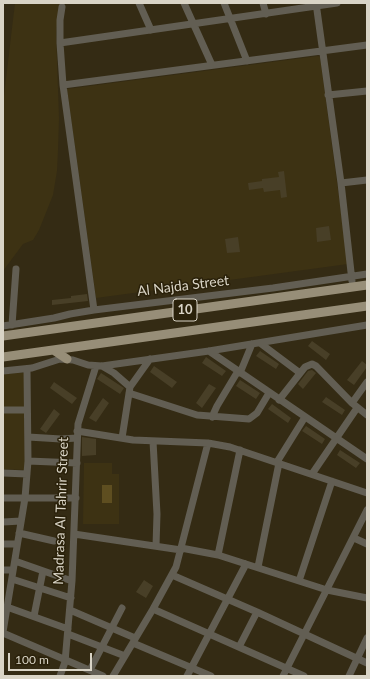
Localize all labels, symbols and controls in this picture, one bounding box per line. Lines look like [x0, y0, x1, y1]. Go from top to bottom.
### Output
street label: Al Najda Street [136, 272, 230, 300]
road number: 10 [173, 299, 197, 321]
street label: Madrasa Al Tahrir Street [50, 437, 72, 585]
scale bar [10, 645, 94, 671]
text: 100 m [15, 652, 49, 667]

